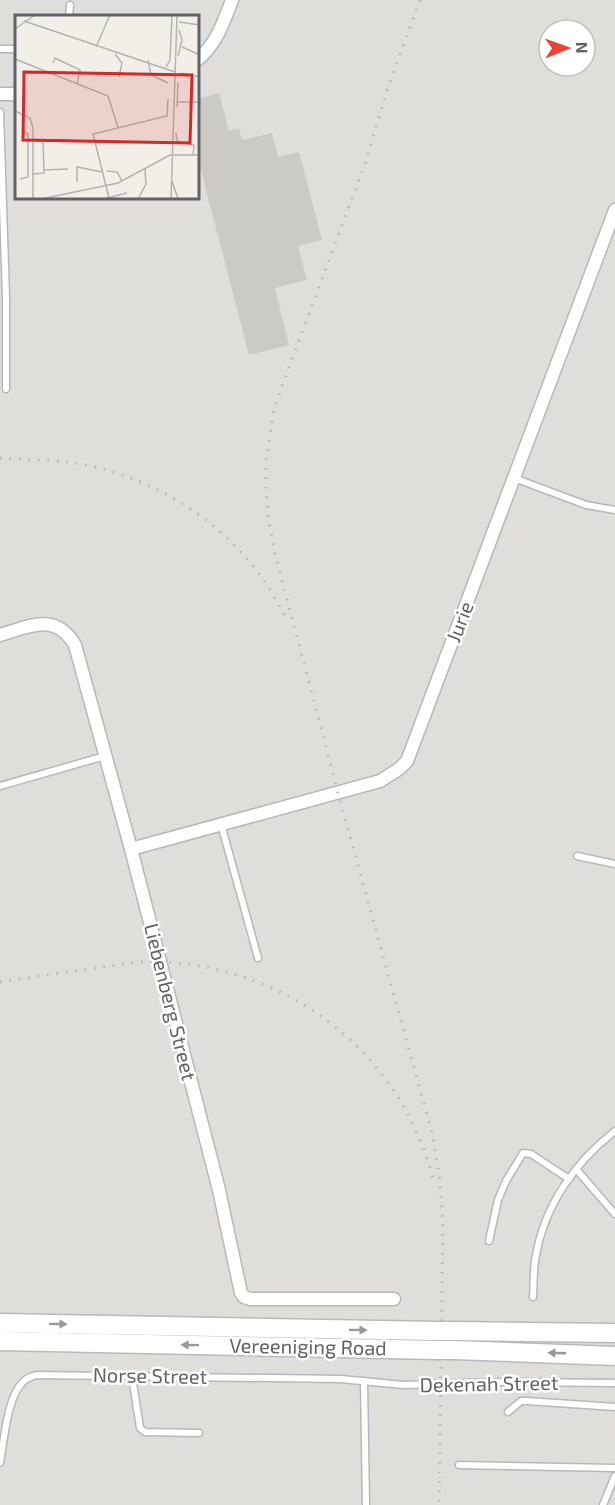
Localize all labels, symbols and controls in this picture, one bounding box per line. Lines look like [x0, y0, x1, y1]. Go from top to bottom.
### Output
inset map [15, 15, 200, 200]
north arrow [537, 18, 597, 78]
text: N [573, 42, 592, 54]
street label: Jurie [440, 598, 478, 646]
street label: Liebenberg Street [140, 921, 202, 1083]
one-way arrow [49, 1320, 68, 1329]
one-way arrow [349, 1325, 368, 1335]
street label: Vereeniging Road [229, 1333, 387, 1359]
one-way arrow [181, 1340, 200, 1350]
one-way arrow [547, 1349, 566, 1358]
street label: Norse Street [93, 1362, 208, 1388]
street label: Dekenah Street [419, 1370, 559, 1396]

